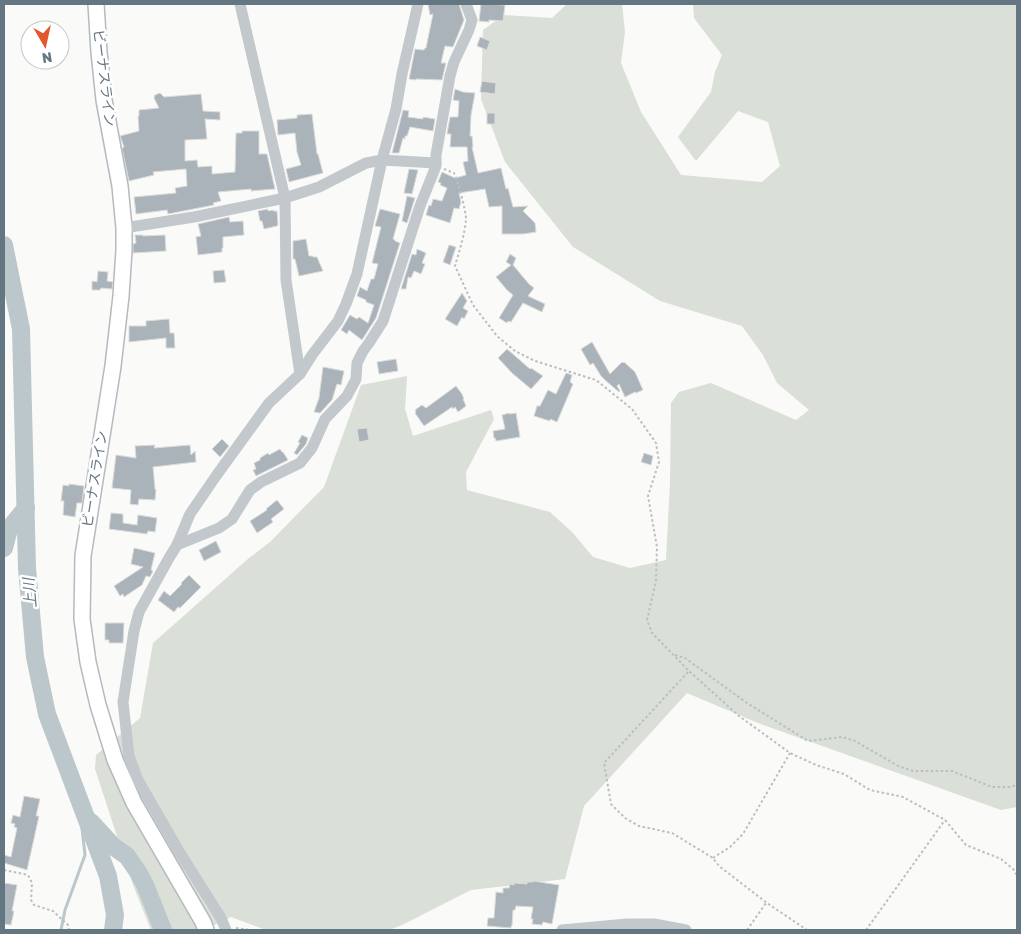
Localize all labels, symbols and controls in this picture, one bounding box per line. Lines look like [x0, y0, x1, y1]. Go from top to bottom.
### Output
north arrow [20, 20, 70, 70]
street label: ビーナスライン [90, 28, 118, 128]
text: N [41, 48, 53, 67]
street label: ビーナスライン [79, 429, 111, 529]
water label: 上川 [20, 575, 40, 609]

